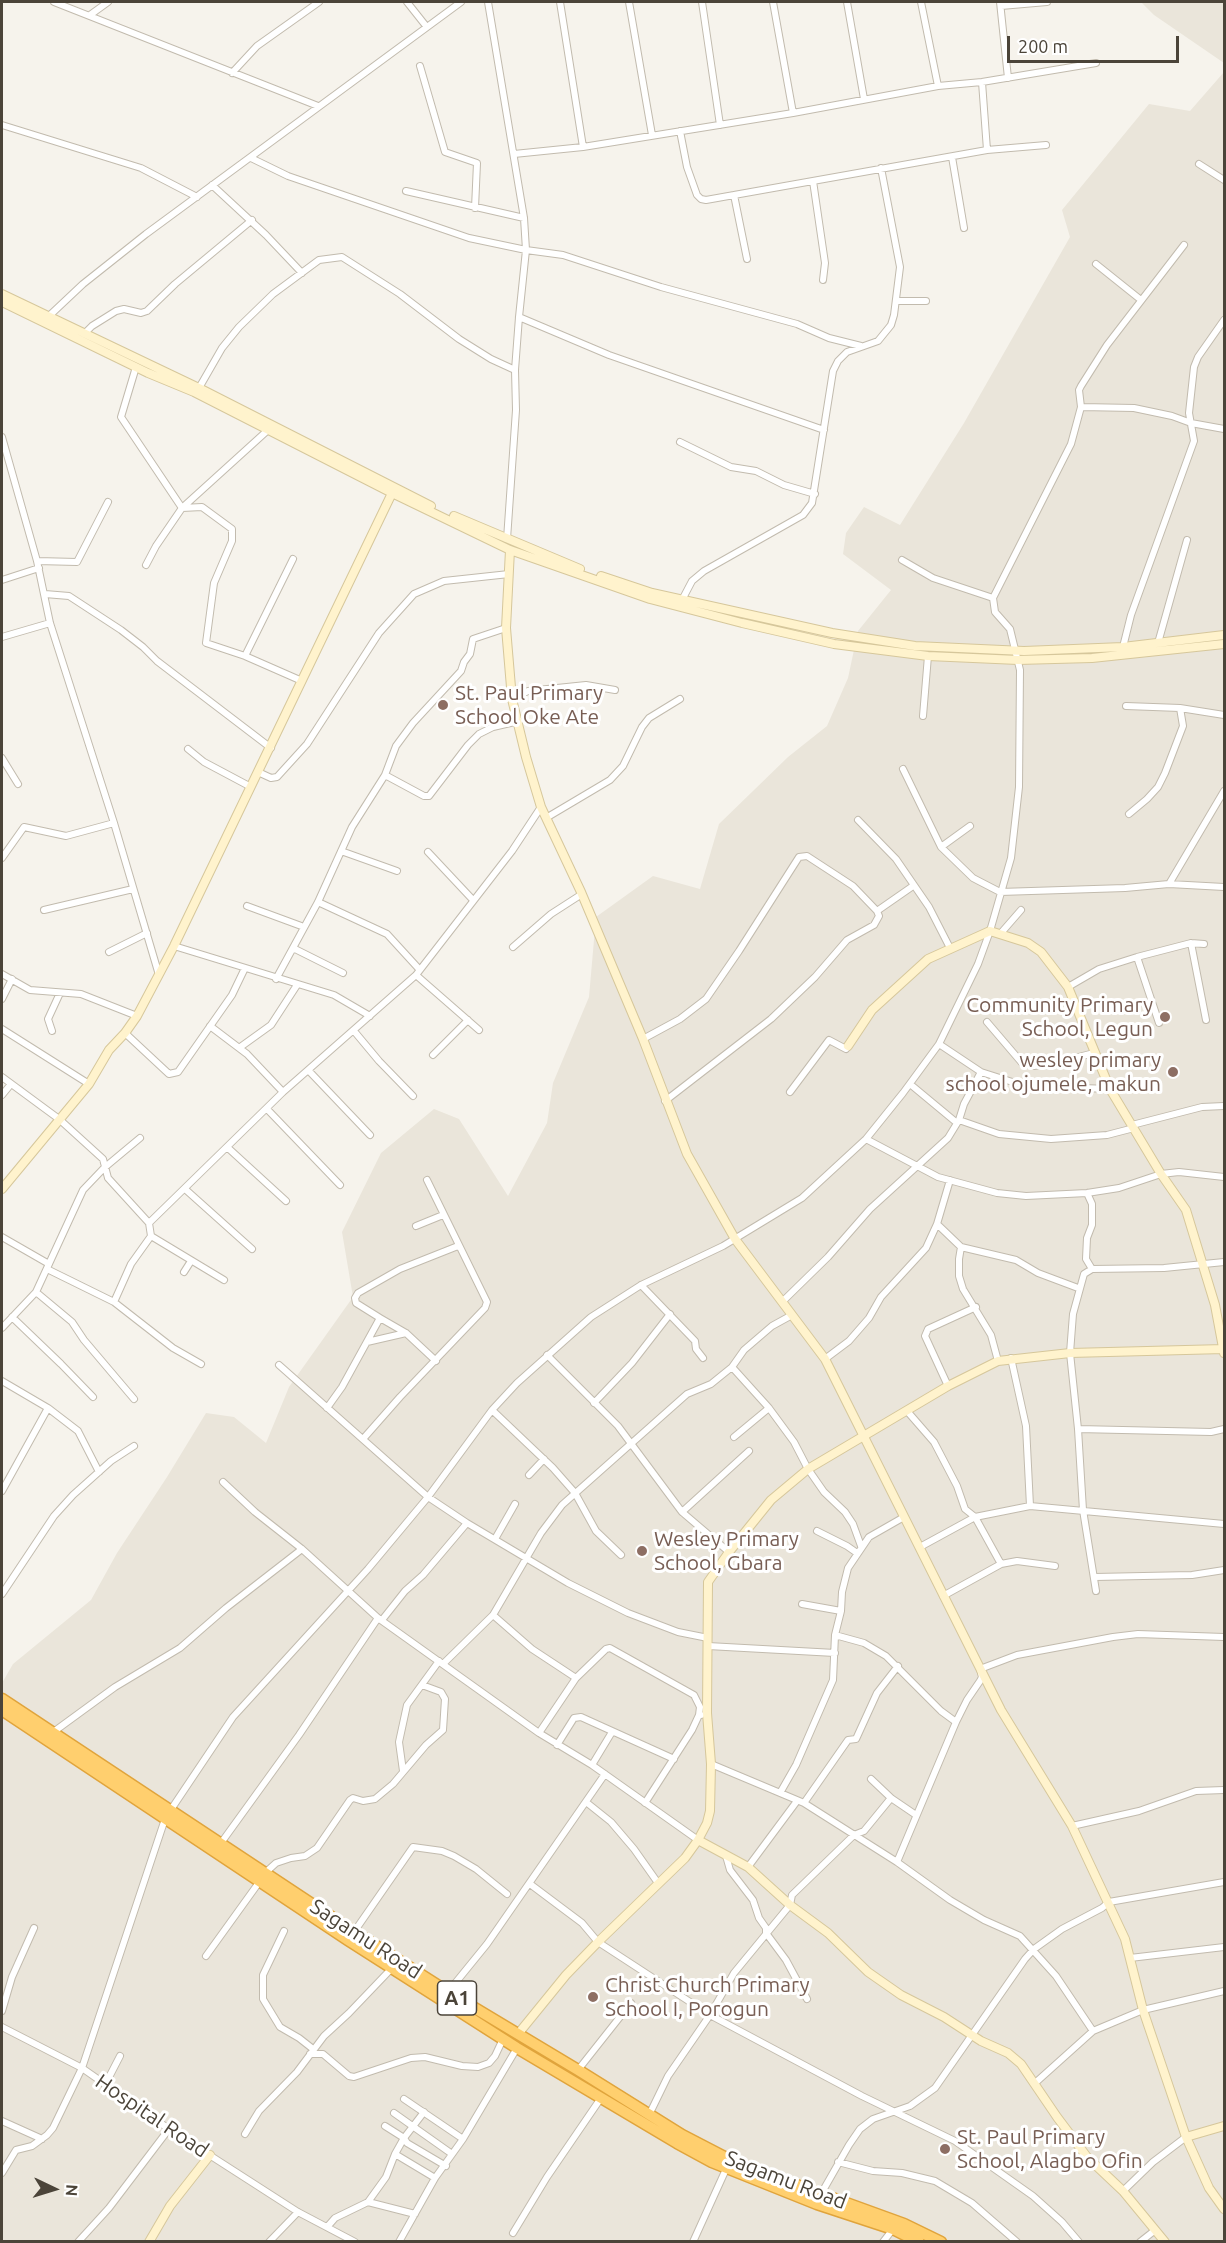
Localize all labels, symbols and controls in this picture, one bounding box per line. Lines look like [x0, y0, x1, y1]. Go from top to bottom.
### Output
scale bar [1010, 24, 1182, 62]
text: 200 m [1018, 36, 1068, 56]
place label: St. Paul Primary School Oke Ate [455, 680, 603, 730]
marker: St. Paul Primary School Oke Ate [436, 698, 450, 712]
place label: Community Primary School, Legun [966, 992, 1153, 1042]
marker: Community Primary School, Legun [1158, 1010, 1172, 1024]
place label: wesley primary school ojumele, makun [946, 1047, 1161, 1097]
marker: wesley primary school ojumele, makun [1166, 1065, 1180, 1079]
place label: Wesley Primary School, Gbara [654, 1526, 799, 1576]
marker: Wesley Primary School, Gbara [635, 1544, 649, 1558]
street label: Sagamu Road [305, 1894, 427, 1984]
place label: Christ Church Primary School I, Porogun [605, 1972, 810, 2022]
road number: A1 [438, 1981, 476, 2015]
marker: Christ Church Primary School I, Porogun [586, 1990, 600, 2004]
street label: Hospital Road [91, 2069, 213, 2163]
place label: St. Paul Primary School, Alagbo Ofin [957, 2124, 1143, 2174]
marker: St. Paul Primary School, Alagbo Ofin [938, 2142, 952, 2156]
street label: Sagamu Road [722, 2145, 850, 2215]
north arrow [24, 2159, 84, 2219]
text: N [63, 2184, 81, 2197]

